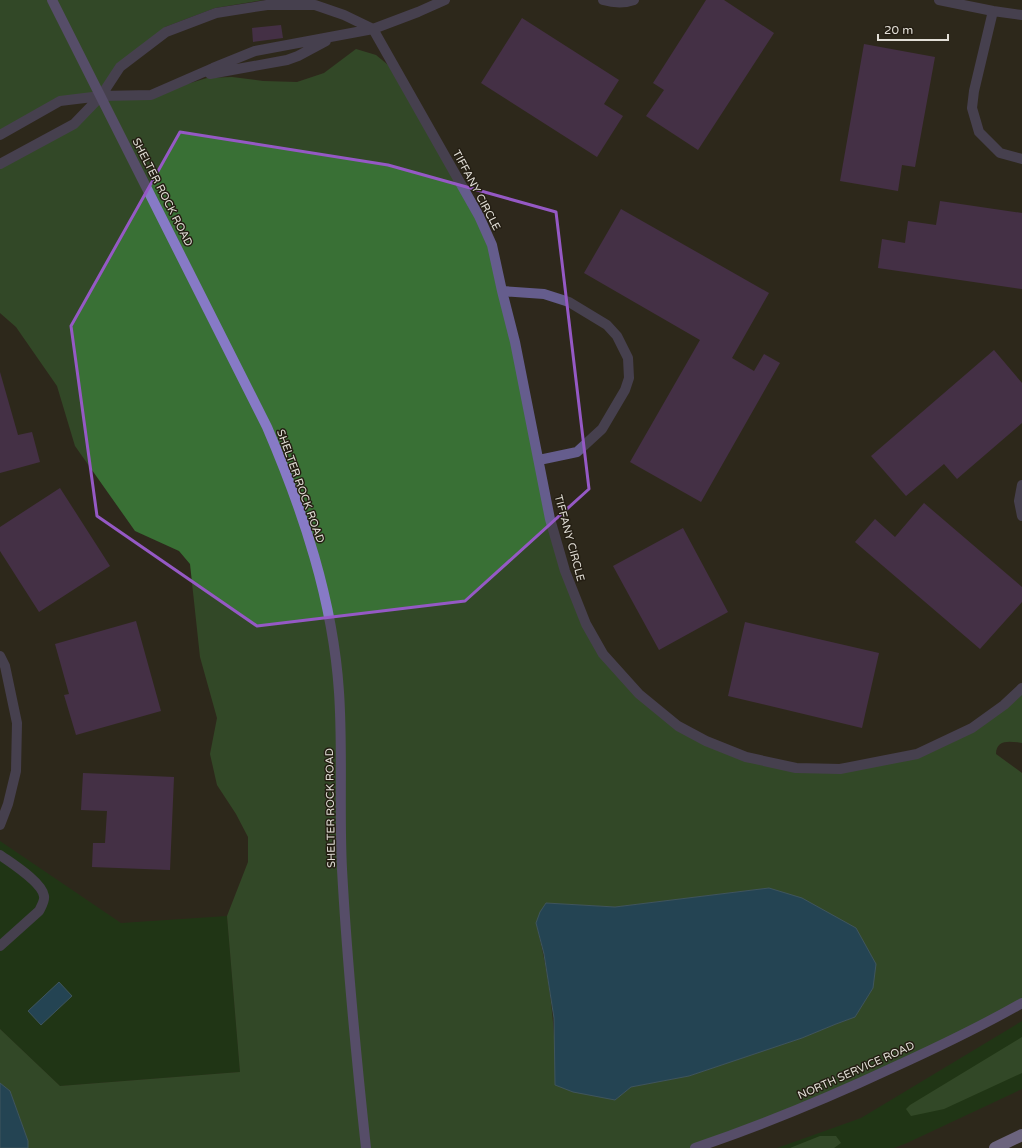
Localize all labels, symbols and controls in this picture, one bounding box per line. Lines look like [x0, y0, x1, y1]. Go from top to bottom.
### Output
scale bar [878, 16, 948, 42]
text: 20 m [884, 23, 913, 37]
street label: SHELTER ROCK ROAD [130, 136, 196, 249]
street label: TIFFANY CIRCLE [450, 148, 503, 233]
street label: SHELTER ROCK ROAD [274, 428, 327, 545]
street label: TIFFANY CIRCLE [552, 493, 587, 583]
street label: SHELTER ROCK ROAD [323, 748, 338, 868]
street label: NORTH SERVICE ROAD [796, 1039, 917, 1102]

